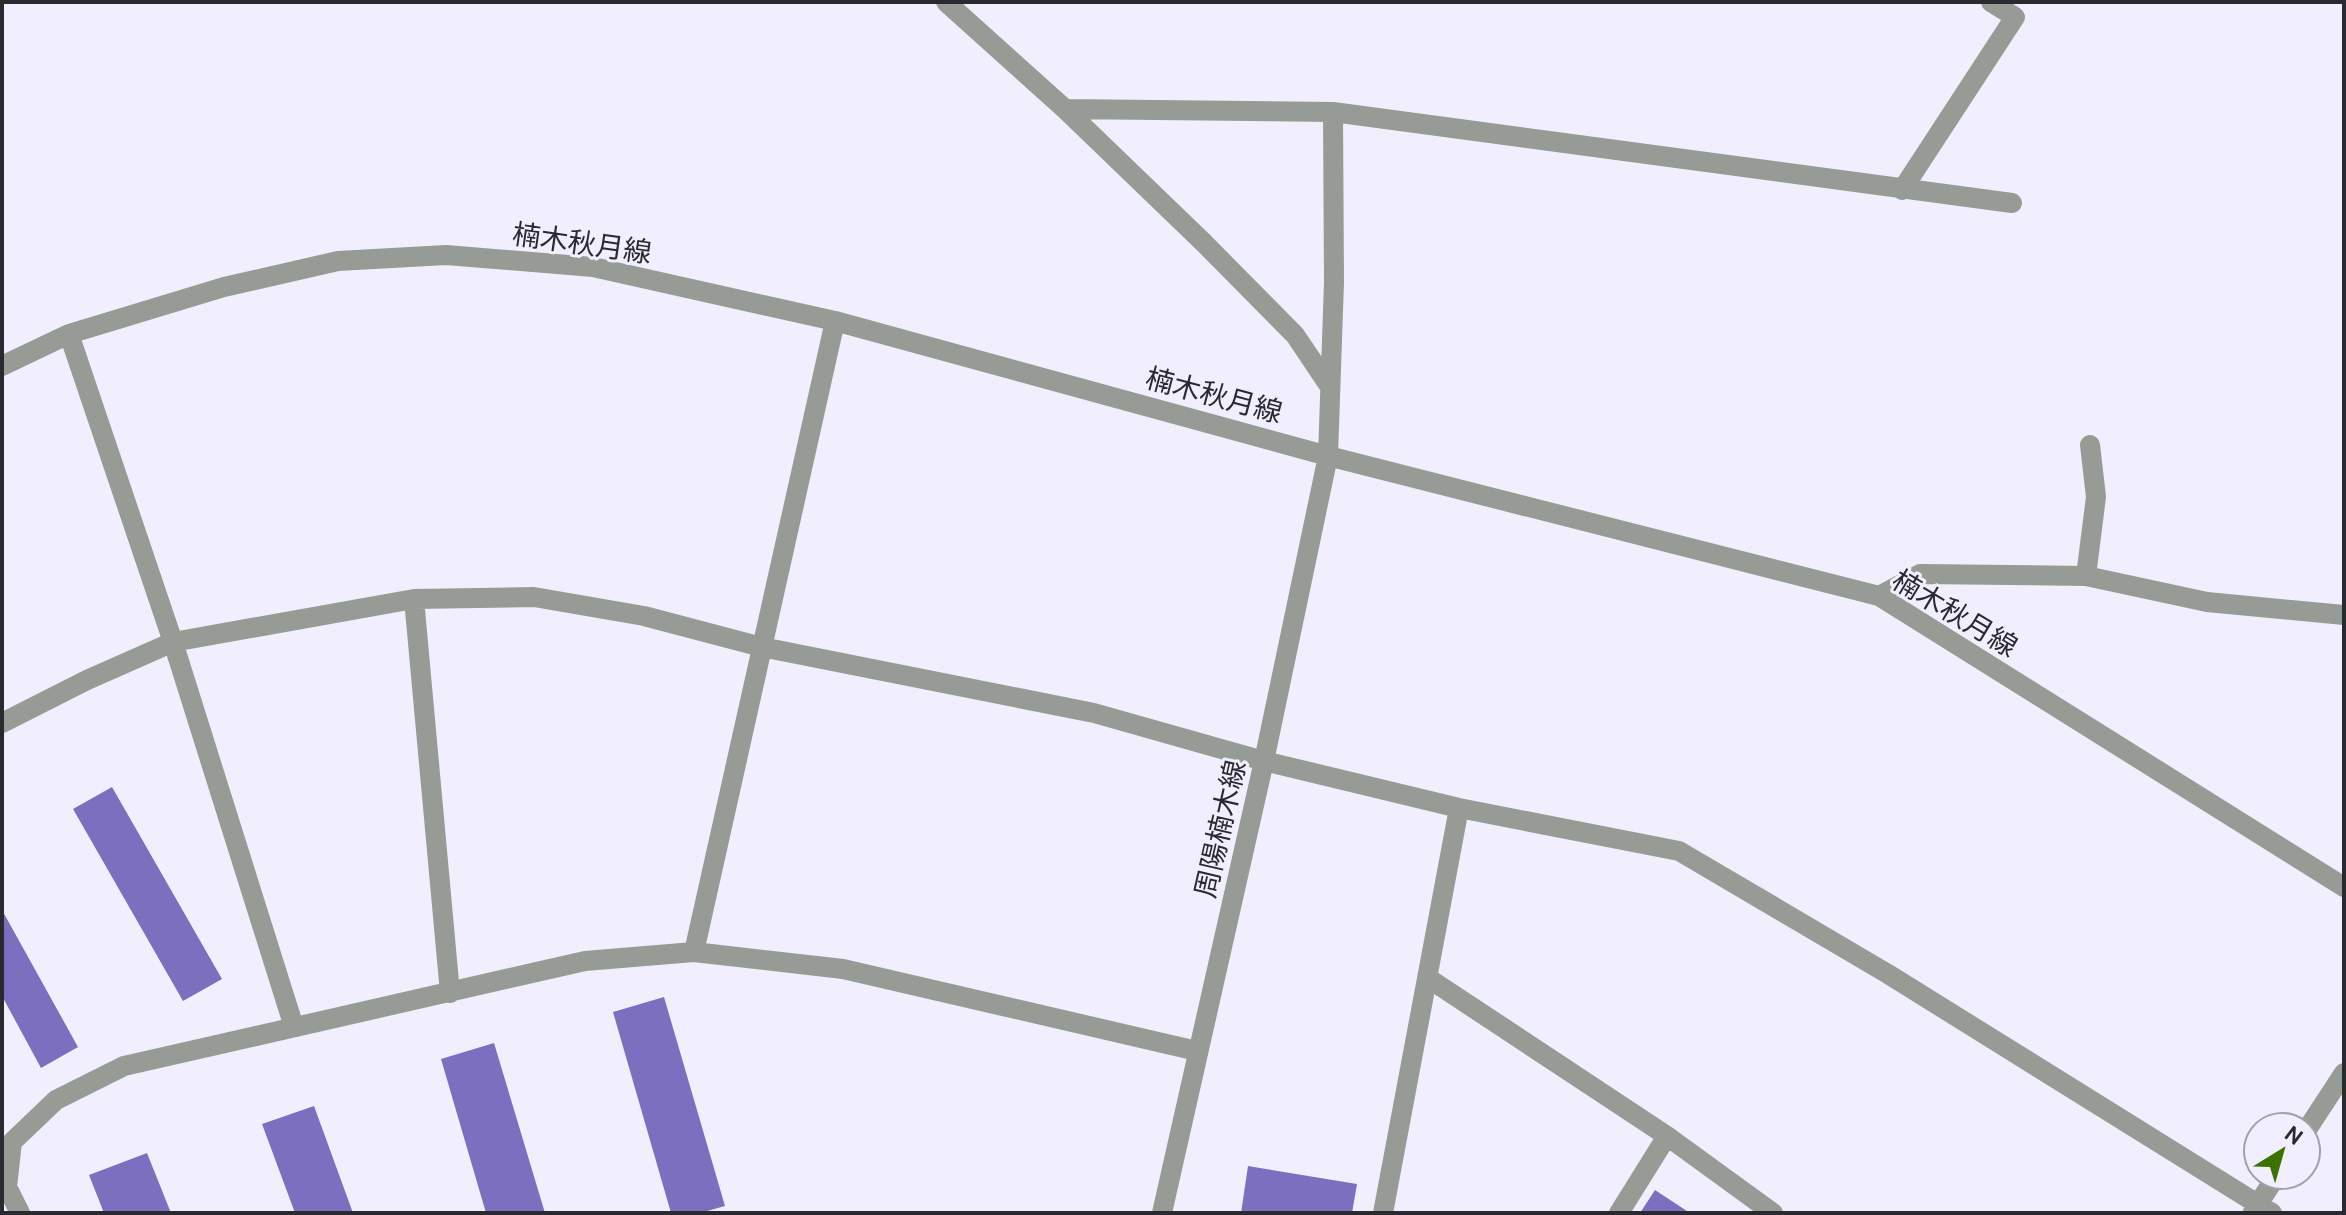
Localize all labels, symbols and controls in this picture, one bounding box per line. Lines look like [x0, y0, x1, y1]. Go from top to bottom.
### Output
street label: 楠木秋月線 [510, 216, 654, 270]
street label: 楠木秋月線 [1142, 360, 1286, 430]
street label: 楠木秋月線 [1886, 562, 2024, 664]
street label: 周陽楠木線 [1188, 757, 1252, 901]
north arrow [2242, 1111, 2322, 1191]
text: N [2279, 1120, 2308, 1151]

